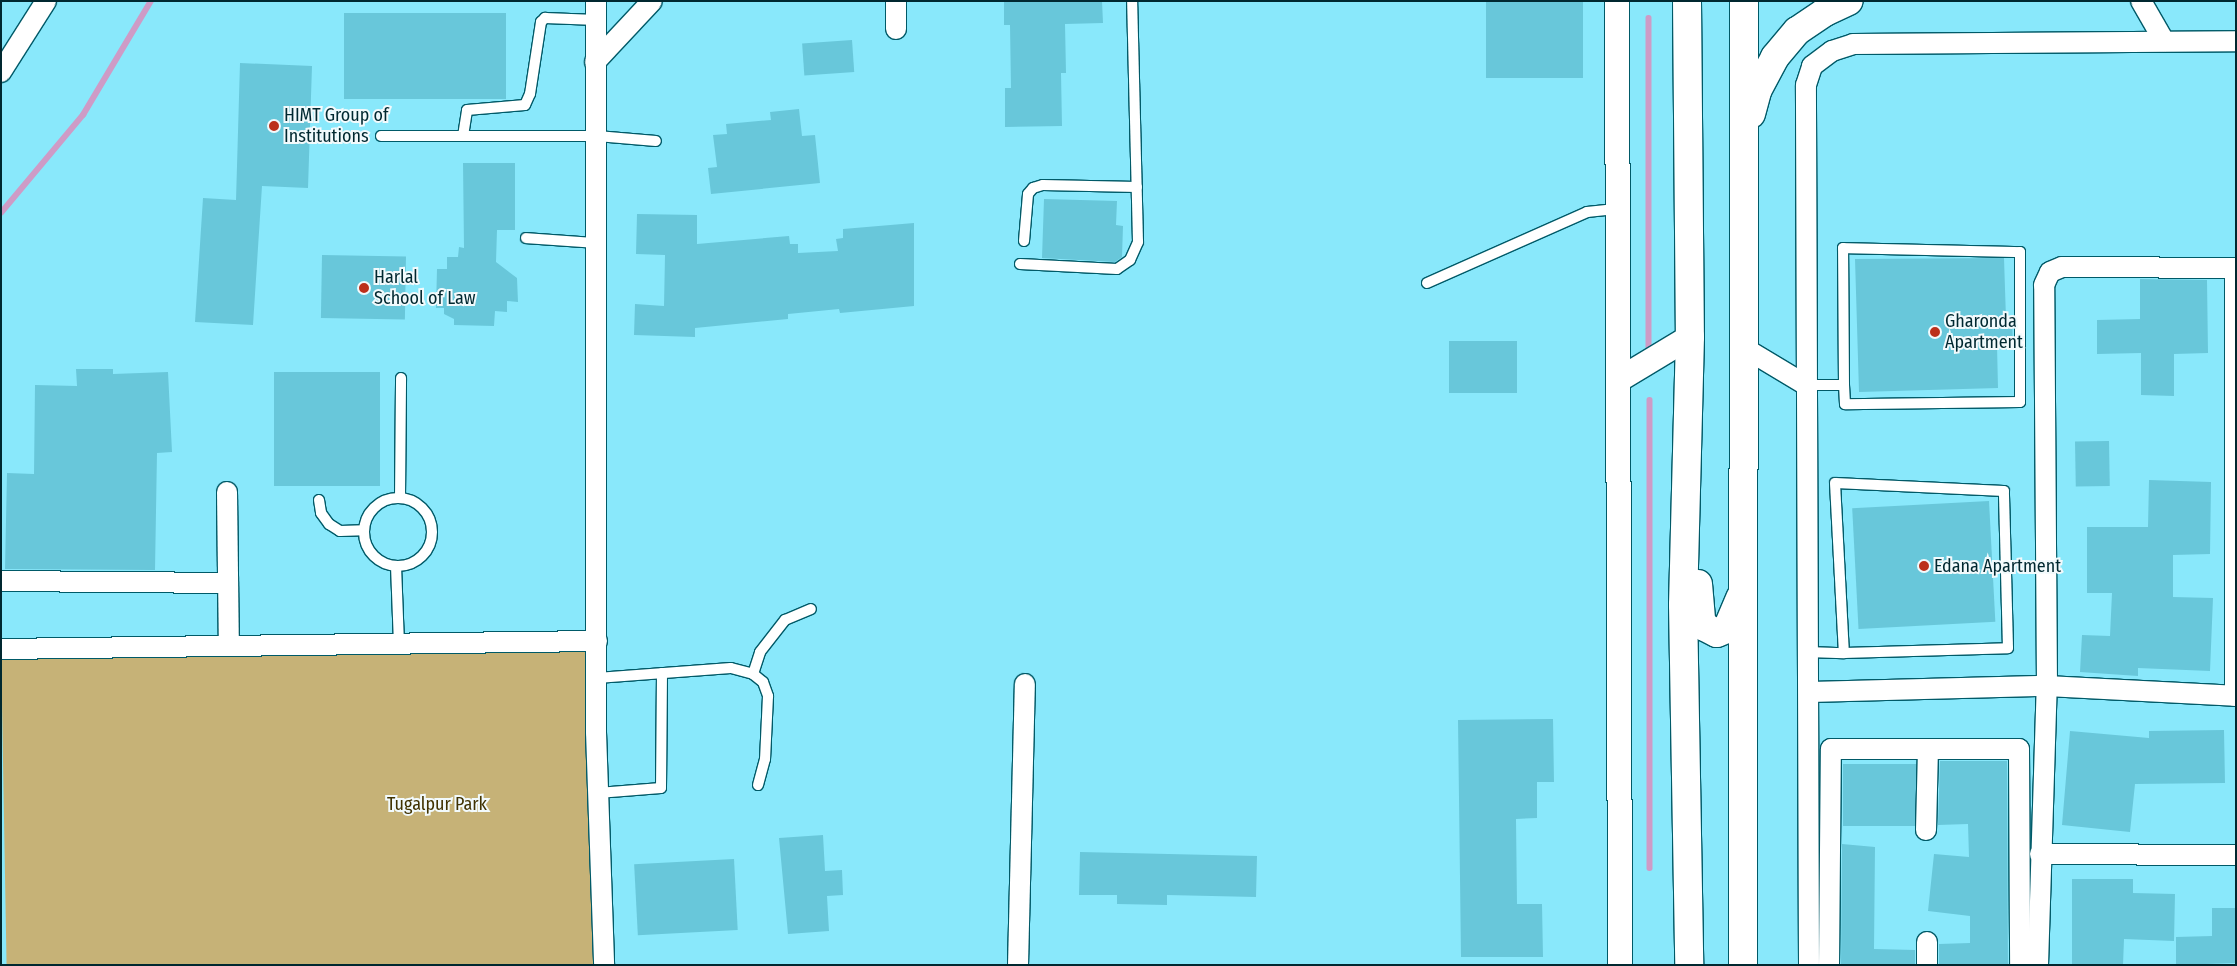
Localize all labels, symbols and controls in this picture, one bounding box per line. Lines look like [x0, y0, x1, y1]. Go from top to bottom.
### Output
place label: HIMT Group of Institutions [284, 105, 388, 148]
marker: HIMT Group of Institutions [268, 120, 280, 132]
place label: Harlal School of Law [374, 267, 476, 310]
marker: Harlal School of Law [358, 282, 370, 294]
place label: Gharonda Apartment [1945, 311, 2023, 354]
marker: Gharonda Apartment [1929, 326, 1941, 338]
place label: Edana Apartment [1934, 555, 2061, 577]
marker: Edana Apartment [1918, 560, 1930, 572]
park label: Tugalpur Park [387, 793, 487, 815]

